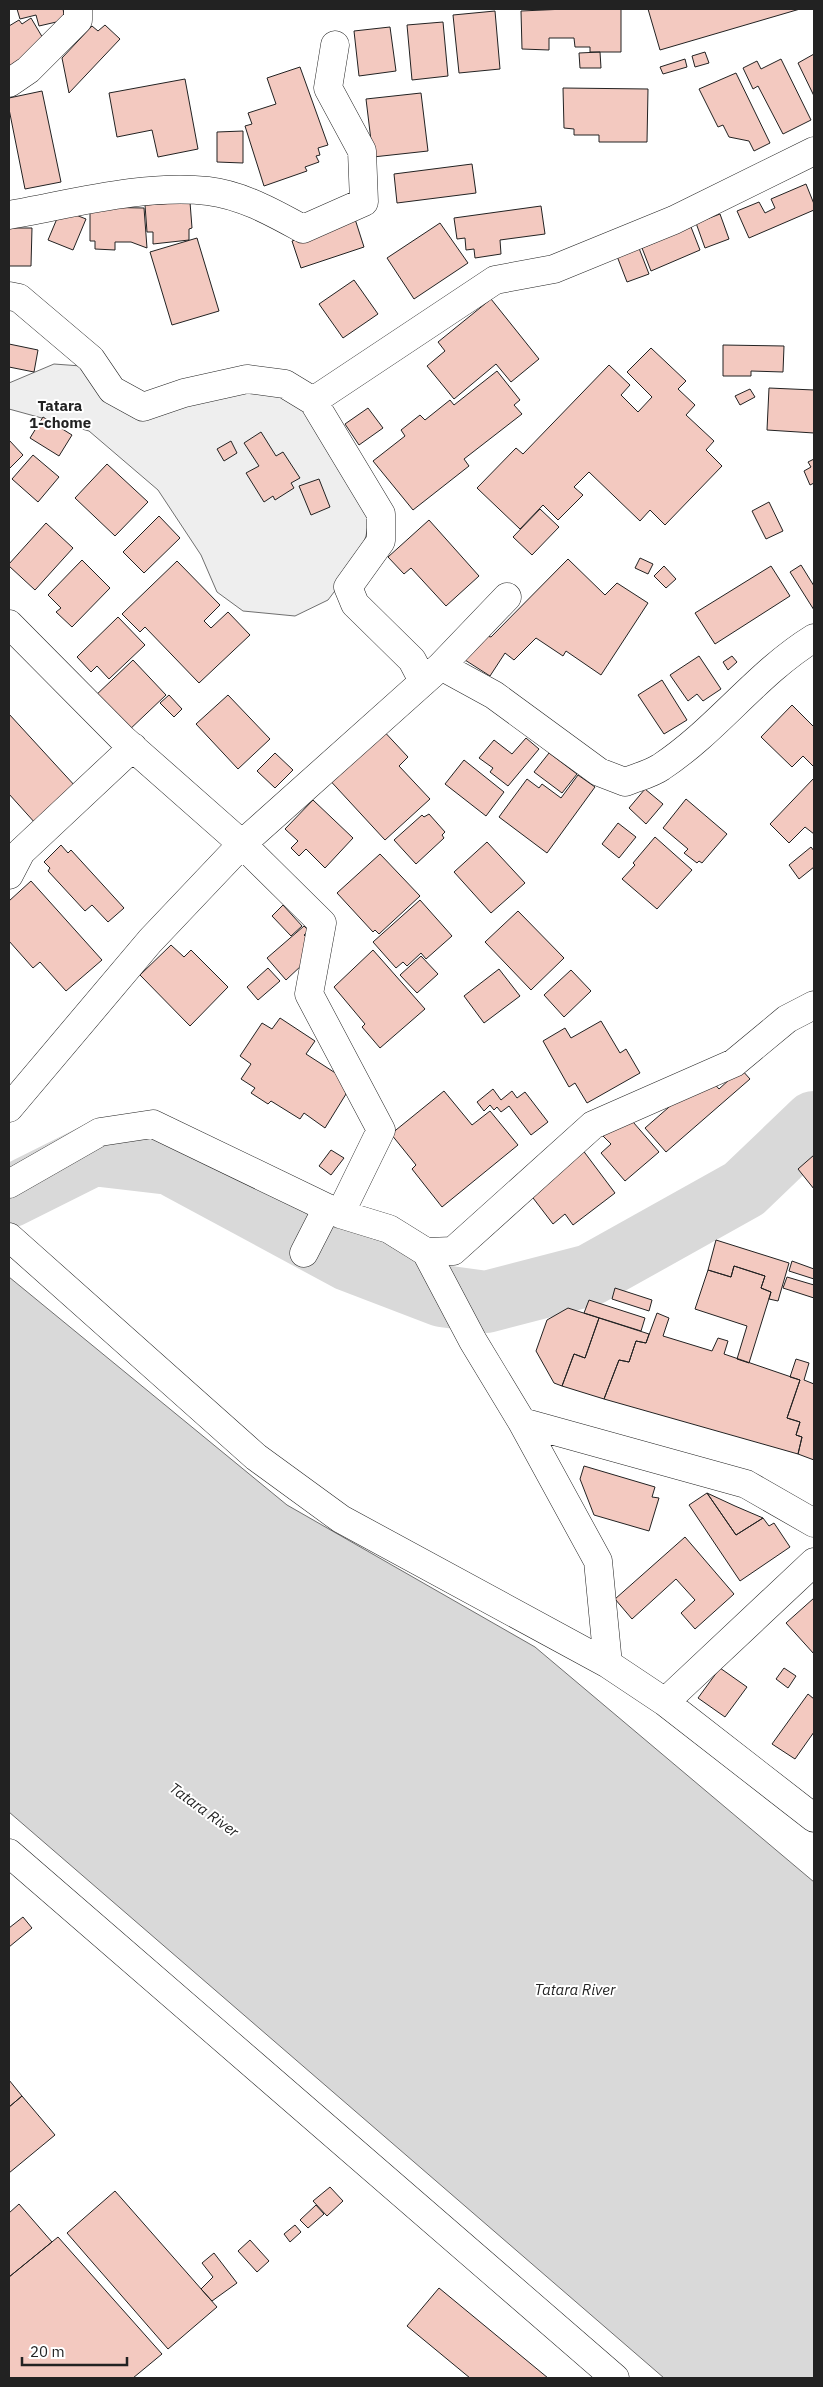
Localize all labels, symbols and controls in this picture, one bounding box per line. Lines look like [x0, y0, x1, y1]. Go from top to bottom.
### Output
district label: Tatara 1-chome [29, 396, 91, 432]
water label: Tatara River [166, 1778, 243, 1841]
water label: Tatara River [535, 1980, 616, 1999]
scale bar [22, 2334, 128, 2366]
text: 20 m [30, 2342, 65, 2361]

